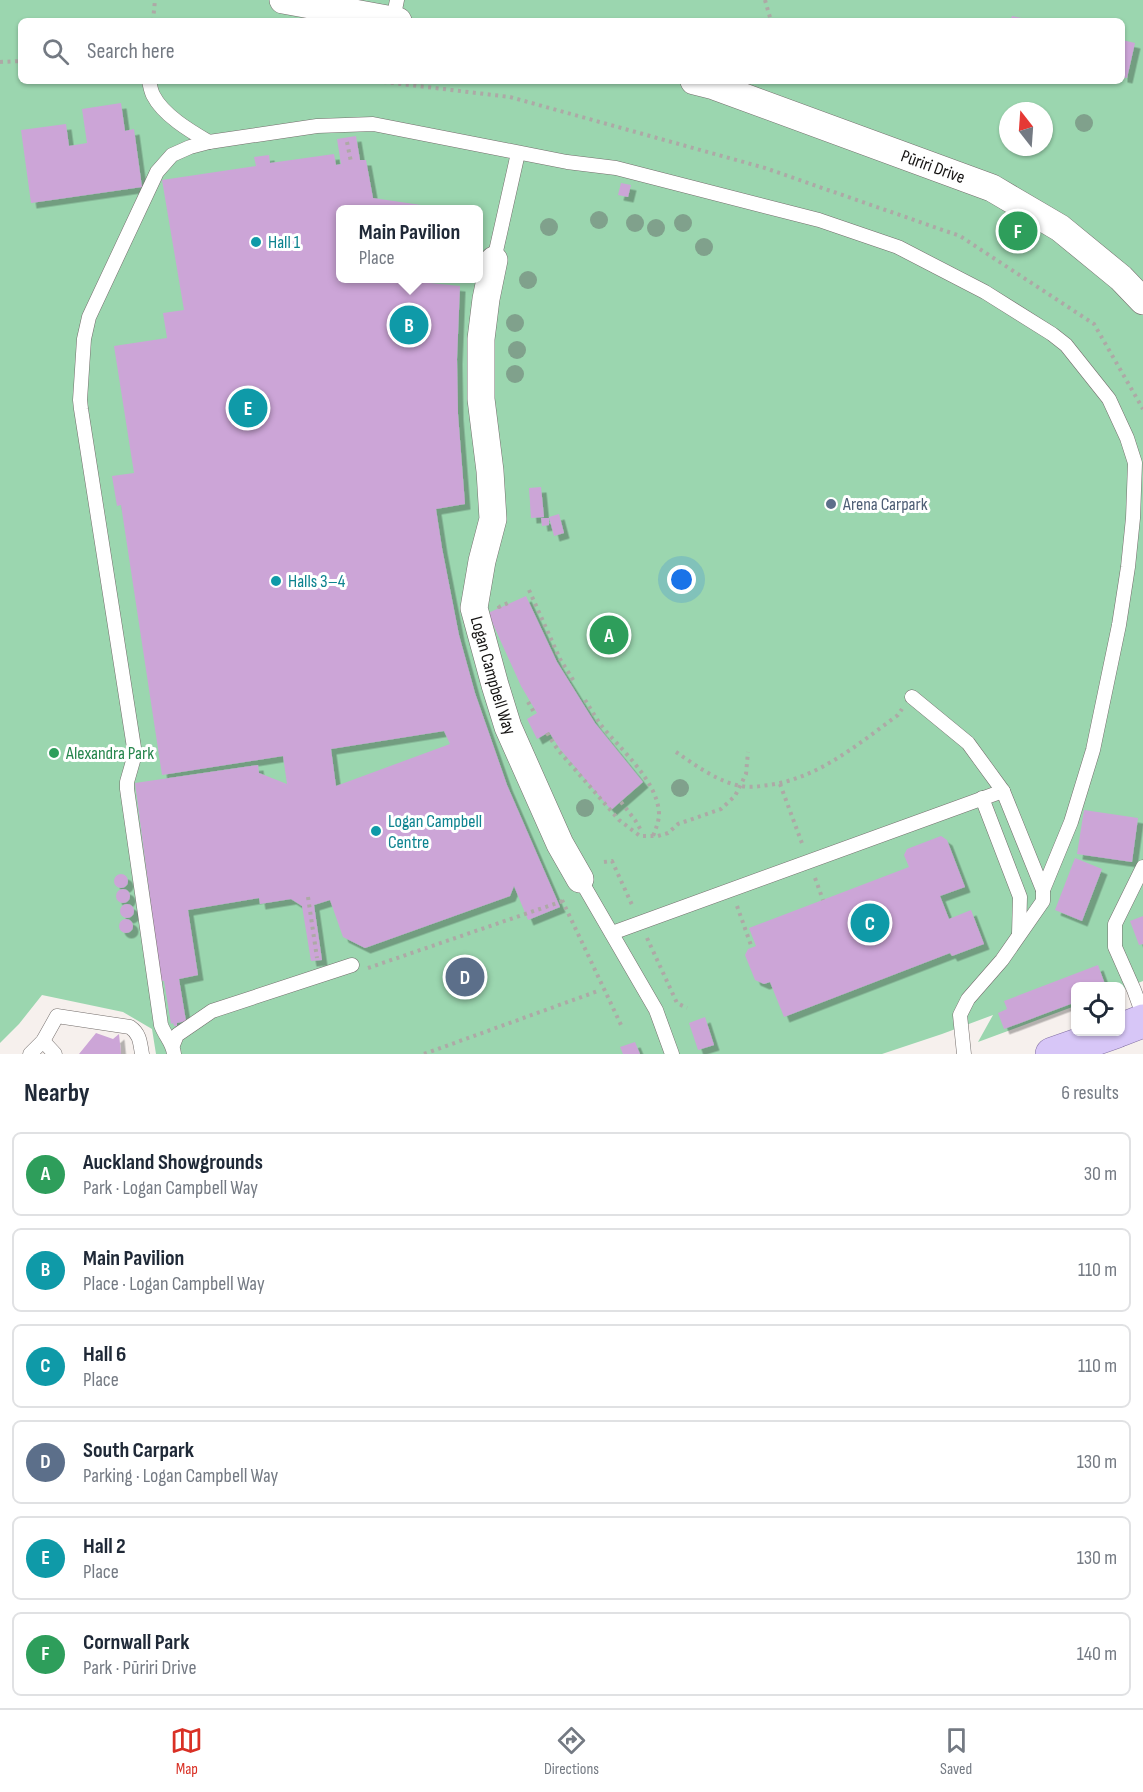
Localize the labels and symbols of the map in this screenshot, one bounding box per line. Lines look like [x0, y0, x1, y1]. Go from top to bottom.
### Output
north arrow [999, 102, 1053, 156]
street label: Pūriri Drive [898, 146, 968, 188]
pin: F [998, 208, 1038, 254]
place label: Hall 1 [268, 232, 301, 253]
marker: Hall 1 [249, 235, 263, 249]
pin: B [390, 302, 428, 348]
pin: E [228, 386, 268, 430]
place label: Arena Carpark [842, 494, 928, 515]
marker: Arena Carpark [824, 497, 838, 511]
your location [667, 565, 696, 594]
place label: Halls 3–4 [288, 571, 346, 592]
marker: Halls 3–4 [269, 574, 283, 588]
pin: A [590, 612, 628, 658]
street label: Logan Campbell Way [466, 614, 520, 738]
place label: Alexandra Park [65, 743, 154, 764]
marker: Alexandra Park [47, 746, 61, 760]
place label: Logan Campbell Centre [388, 811, 482, 853]
marker: Logan Campbell Centre [369, 824, 383, 838]
pin: C [850, 900, 890, 946]
pin: D [446, 954, 484, 1000]

